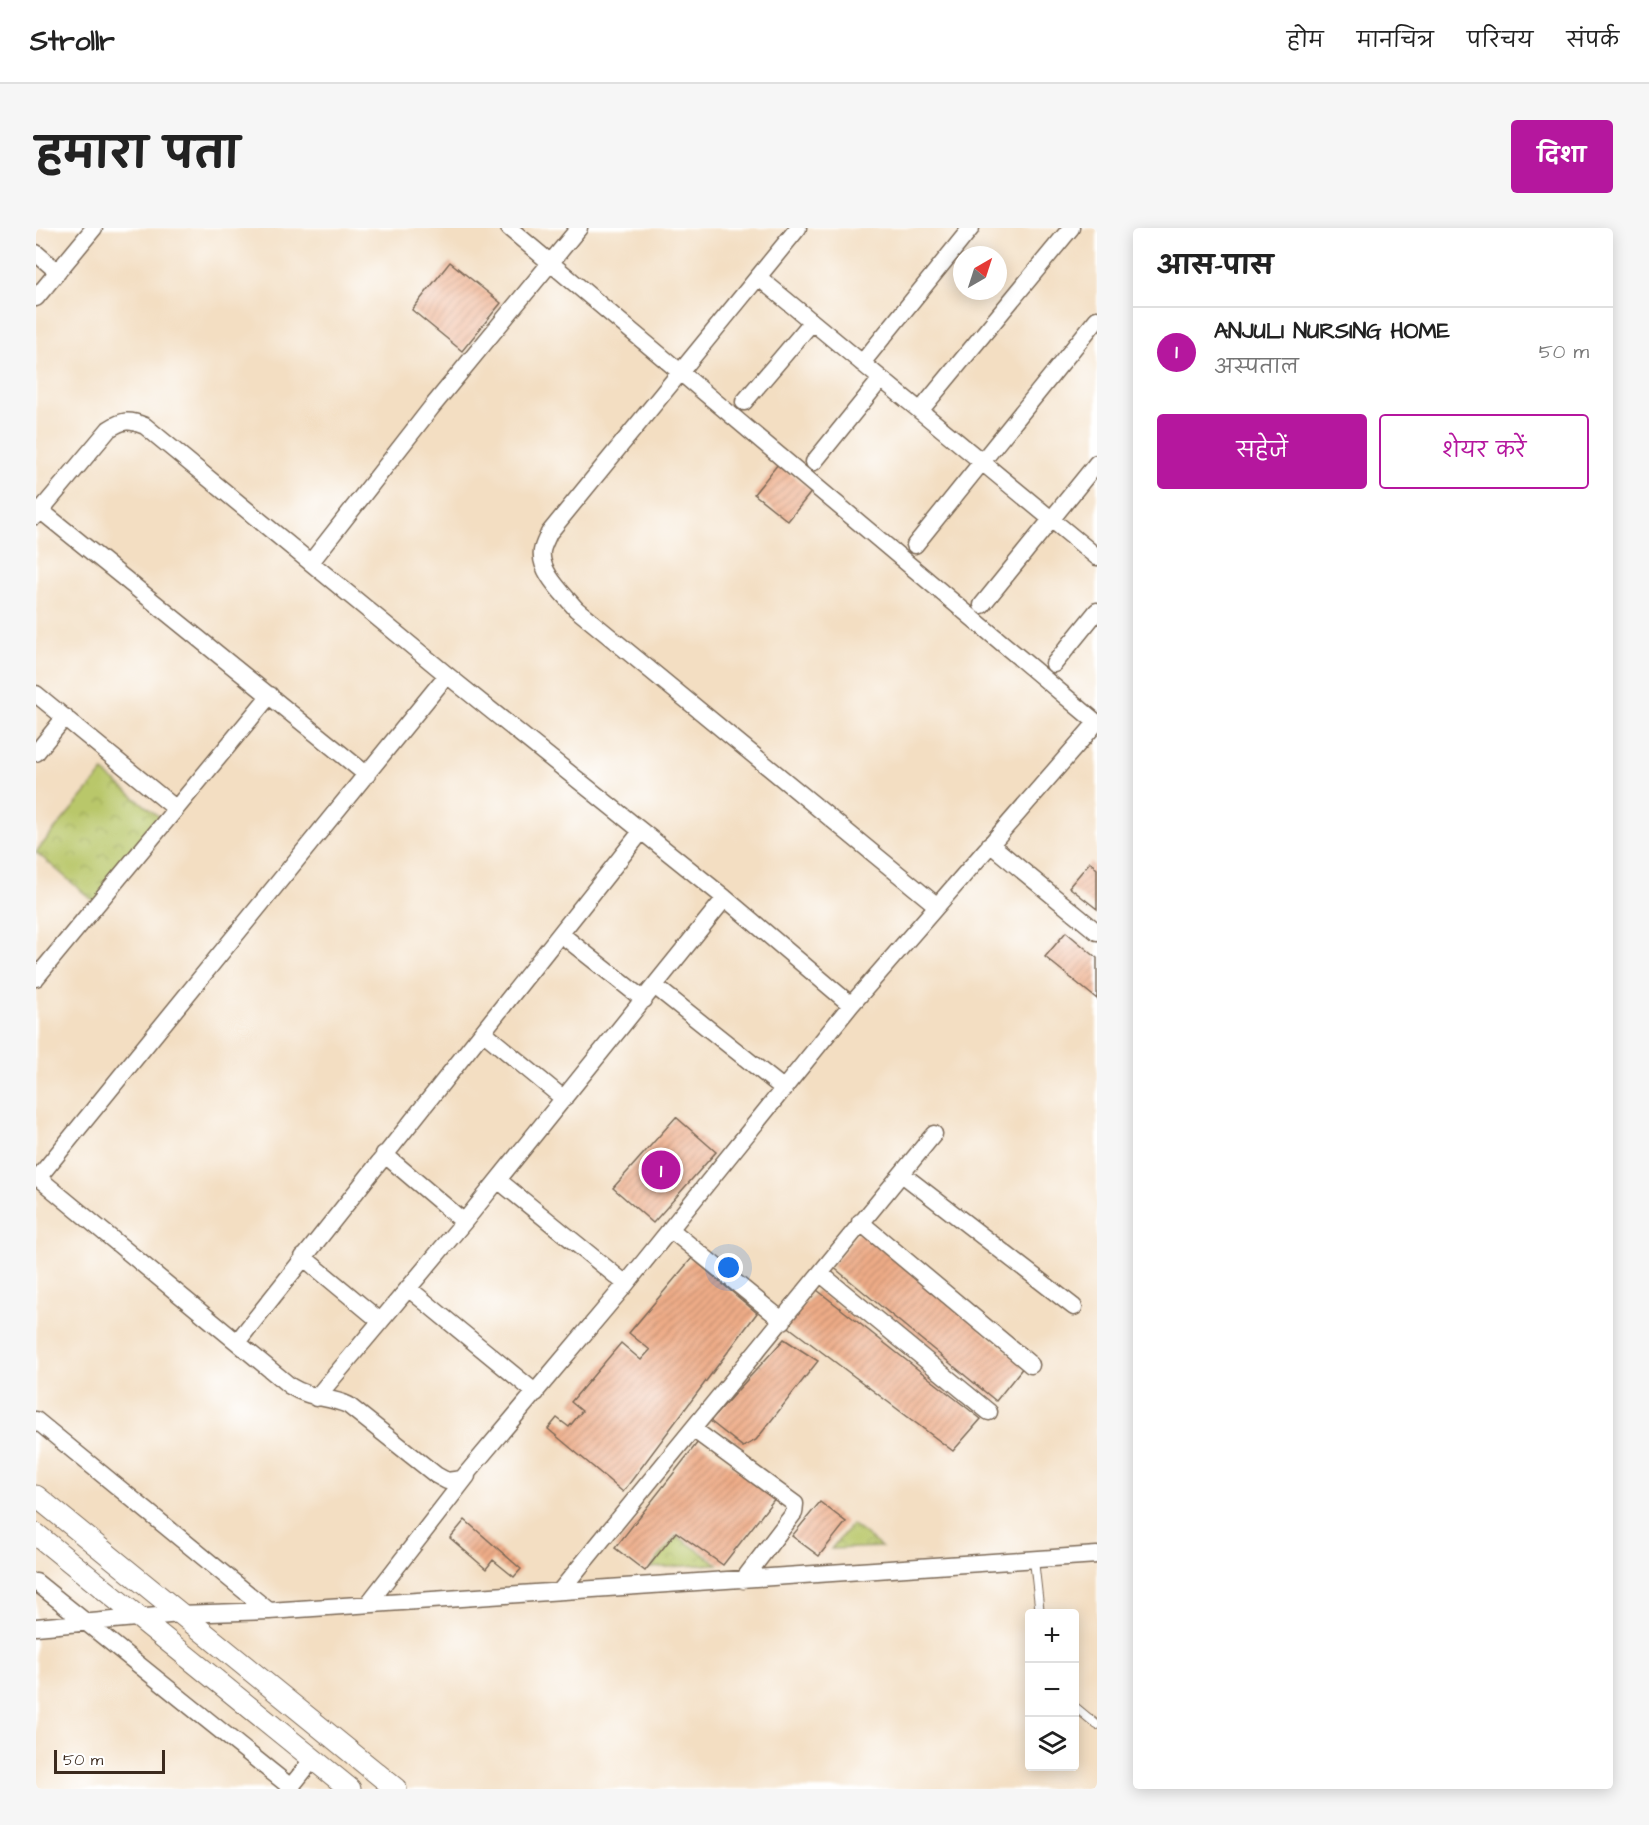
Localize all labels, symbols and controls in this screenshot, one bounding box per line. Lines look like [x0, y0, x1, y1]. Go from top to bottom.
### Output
text: Strollr [30, 22, 115, 61]
text: होम [1287, 26, 1324, 55]
text: मानचित्र [1357, 26, 1434, 55]
text: परिचय [1467, 26, 1533, 55]
text: संपर्क [1566, 26, 1619, 55]
button: दिशा [1511, 120, 1613, 193]
text: हमारा पता [36, 126, 239, 184]
north arrow [953, 246, 1007, 300]
text: आस-पास [1157, 248, 1273, 284]
text: ANJULI NURSING HOME [1214, 316, 1450, 347]
text: 1 [1175, 338, 1178, 366]
text: 50 m [1539, 338, 1589, 366]
text: अस्पताल [1214, 353, 1299, 381]
button: सहेजें [1157, 414, 1367, 489]
button: शेयर करें [1379, 414, 1589, 489]
pin: 1 [642, 1148, 680, 1192]
your location [714, 1253, 743, 1282]
map controls [1025, 1609, 1079, 1771]
button: + [1025, 1609, 1079, 1663]
button: − [1025, 1663, 1079, 1717]
button: layers [1025, 1717, 1079, 1771]
scale bar [54, 1747, 165, 1774]
text: 50 m [63, 1749, 103, 1771]

